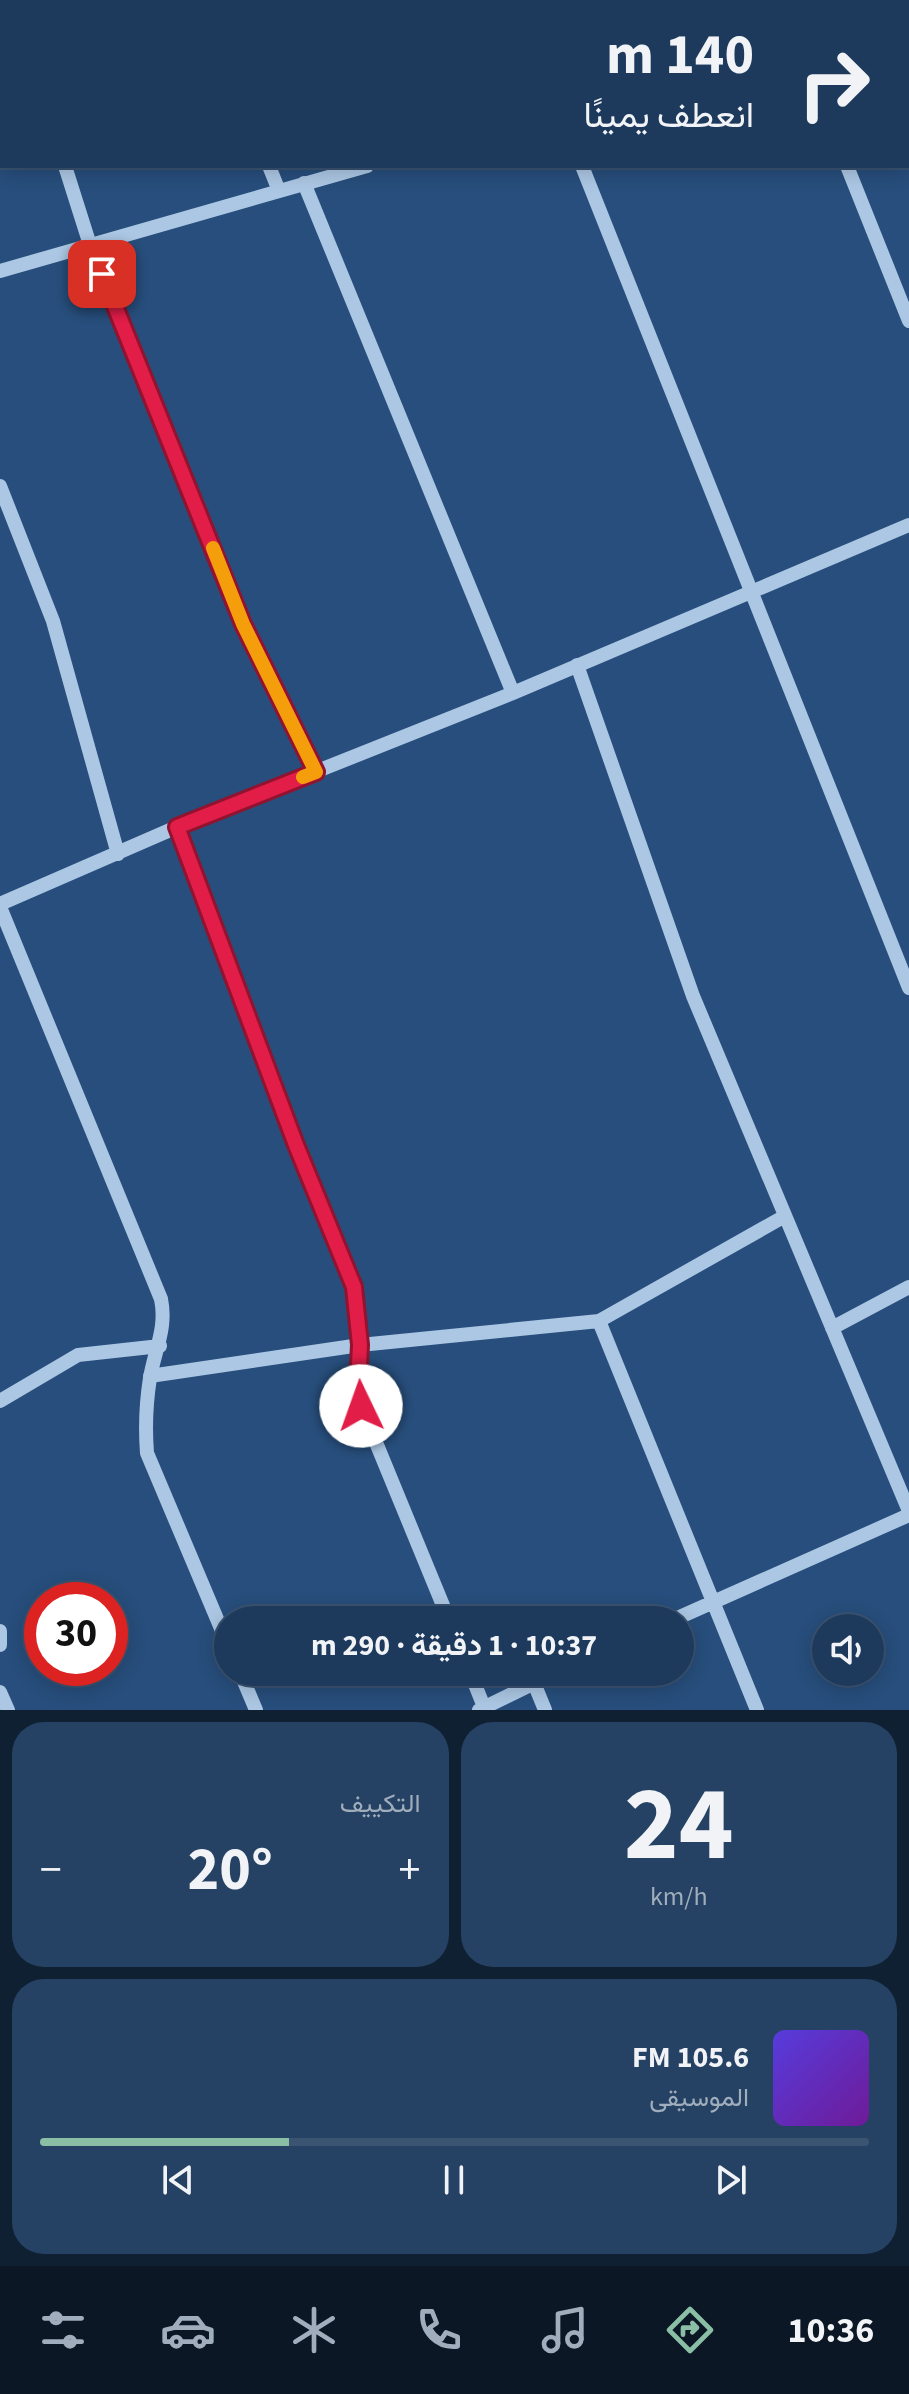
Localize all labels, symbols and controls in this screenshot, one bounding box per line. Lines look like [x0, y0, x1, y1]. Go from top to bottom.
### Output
text: 140 m [606, 16, 754, 95]
icon: right [782, 32, 886, 136]
text: انعطف يمينًا [583, 90, 754, 141]
pin [68, 240, 136, 308]
icon: arrive [80, 252, 124, 296]
position arrow [319, 1364, 403, 1448]
speed limit sign: 30 [24, 1582, 128, 1686]
map controls [812, 1614, 884, 1686]
button: sound [812, 1614, 884, 1686]
text: 10:37 · 1 دقيقة · 290 m [311, 1624, 597, 1667]
text: 24 [624, 1752, 734, 1900]
text: التكييف [340, 1785, 421, 1822]
text: 20° [188, 1828, 273, 1913]
text: − [40, 1839, 62, 1902]
text: + [399, 1839, 420, 1902]
text: km/h [650, 1878, 708, 1915]
text: 105.6 FM [632, 2036, 749, 2079]
text: الموسيقى [649, 2079, 749, 2116]
icon: previous [156, 2158, 200, 2202]
icon: pause [432, 2158, 476, 2202]
icon: next [709, 2158, 753, 2202]
icon: filters [35, 2302, 91, 2358]
icon: car [160, 2302, 216, 2358]
icon: climate [286, 2302, 342, 2358]
icon: phone [411, 2302, 467, 2358]
icon: music [537, 2302, 593, 2358]
icon: directions [662, 2302, 718, 2358]
text: 10:36 [787, 2305, 874, 2356]

